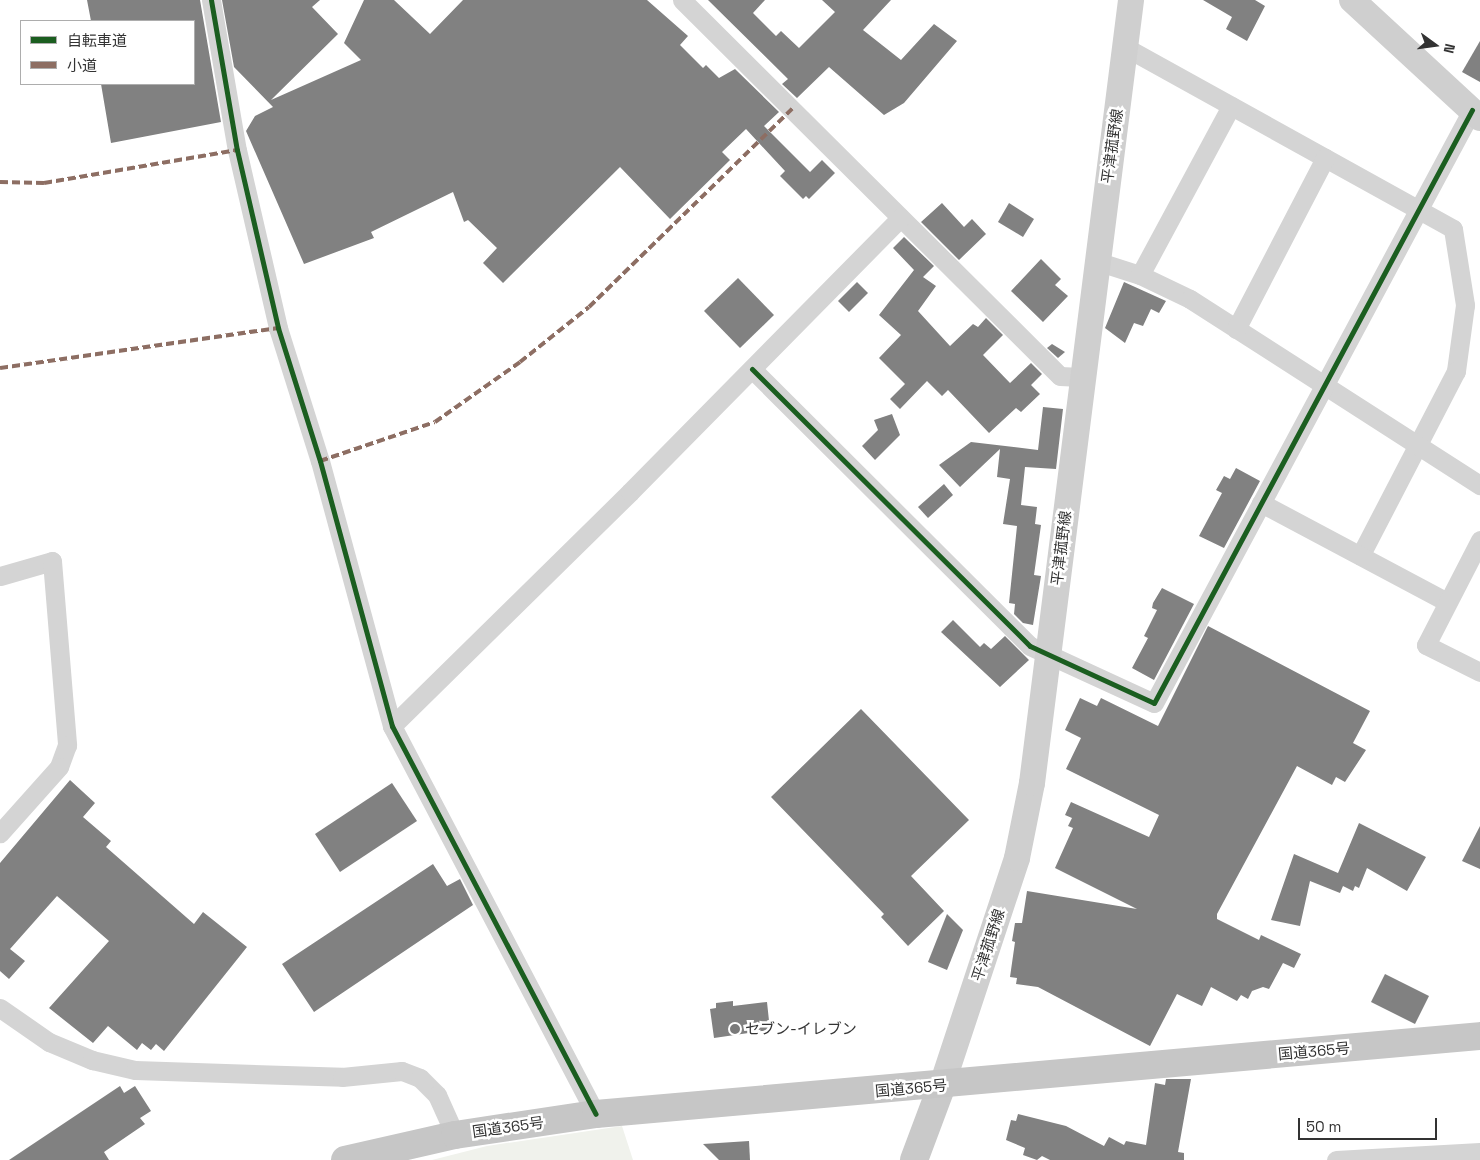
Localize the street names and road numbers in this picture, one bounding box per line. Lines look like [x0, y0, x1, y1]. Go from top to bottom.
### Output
street label: 平津菰野線 [1098, 108, 1126, 184]
street label: 平津菰野線 [1047, 510, 1075, 586]
street label: 平津菰野線 [968, 907, 1008, 983]
street label: 国道365号 [1277, 1039, 1351, 1063]
street label: 国道365号 [874, 1076, 948, 1100]
street label: 国道365号 [471, 1113, 545, 1141]

